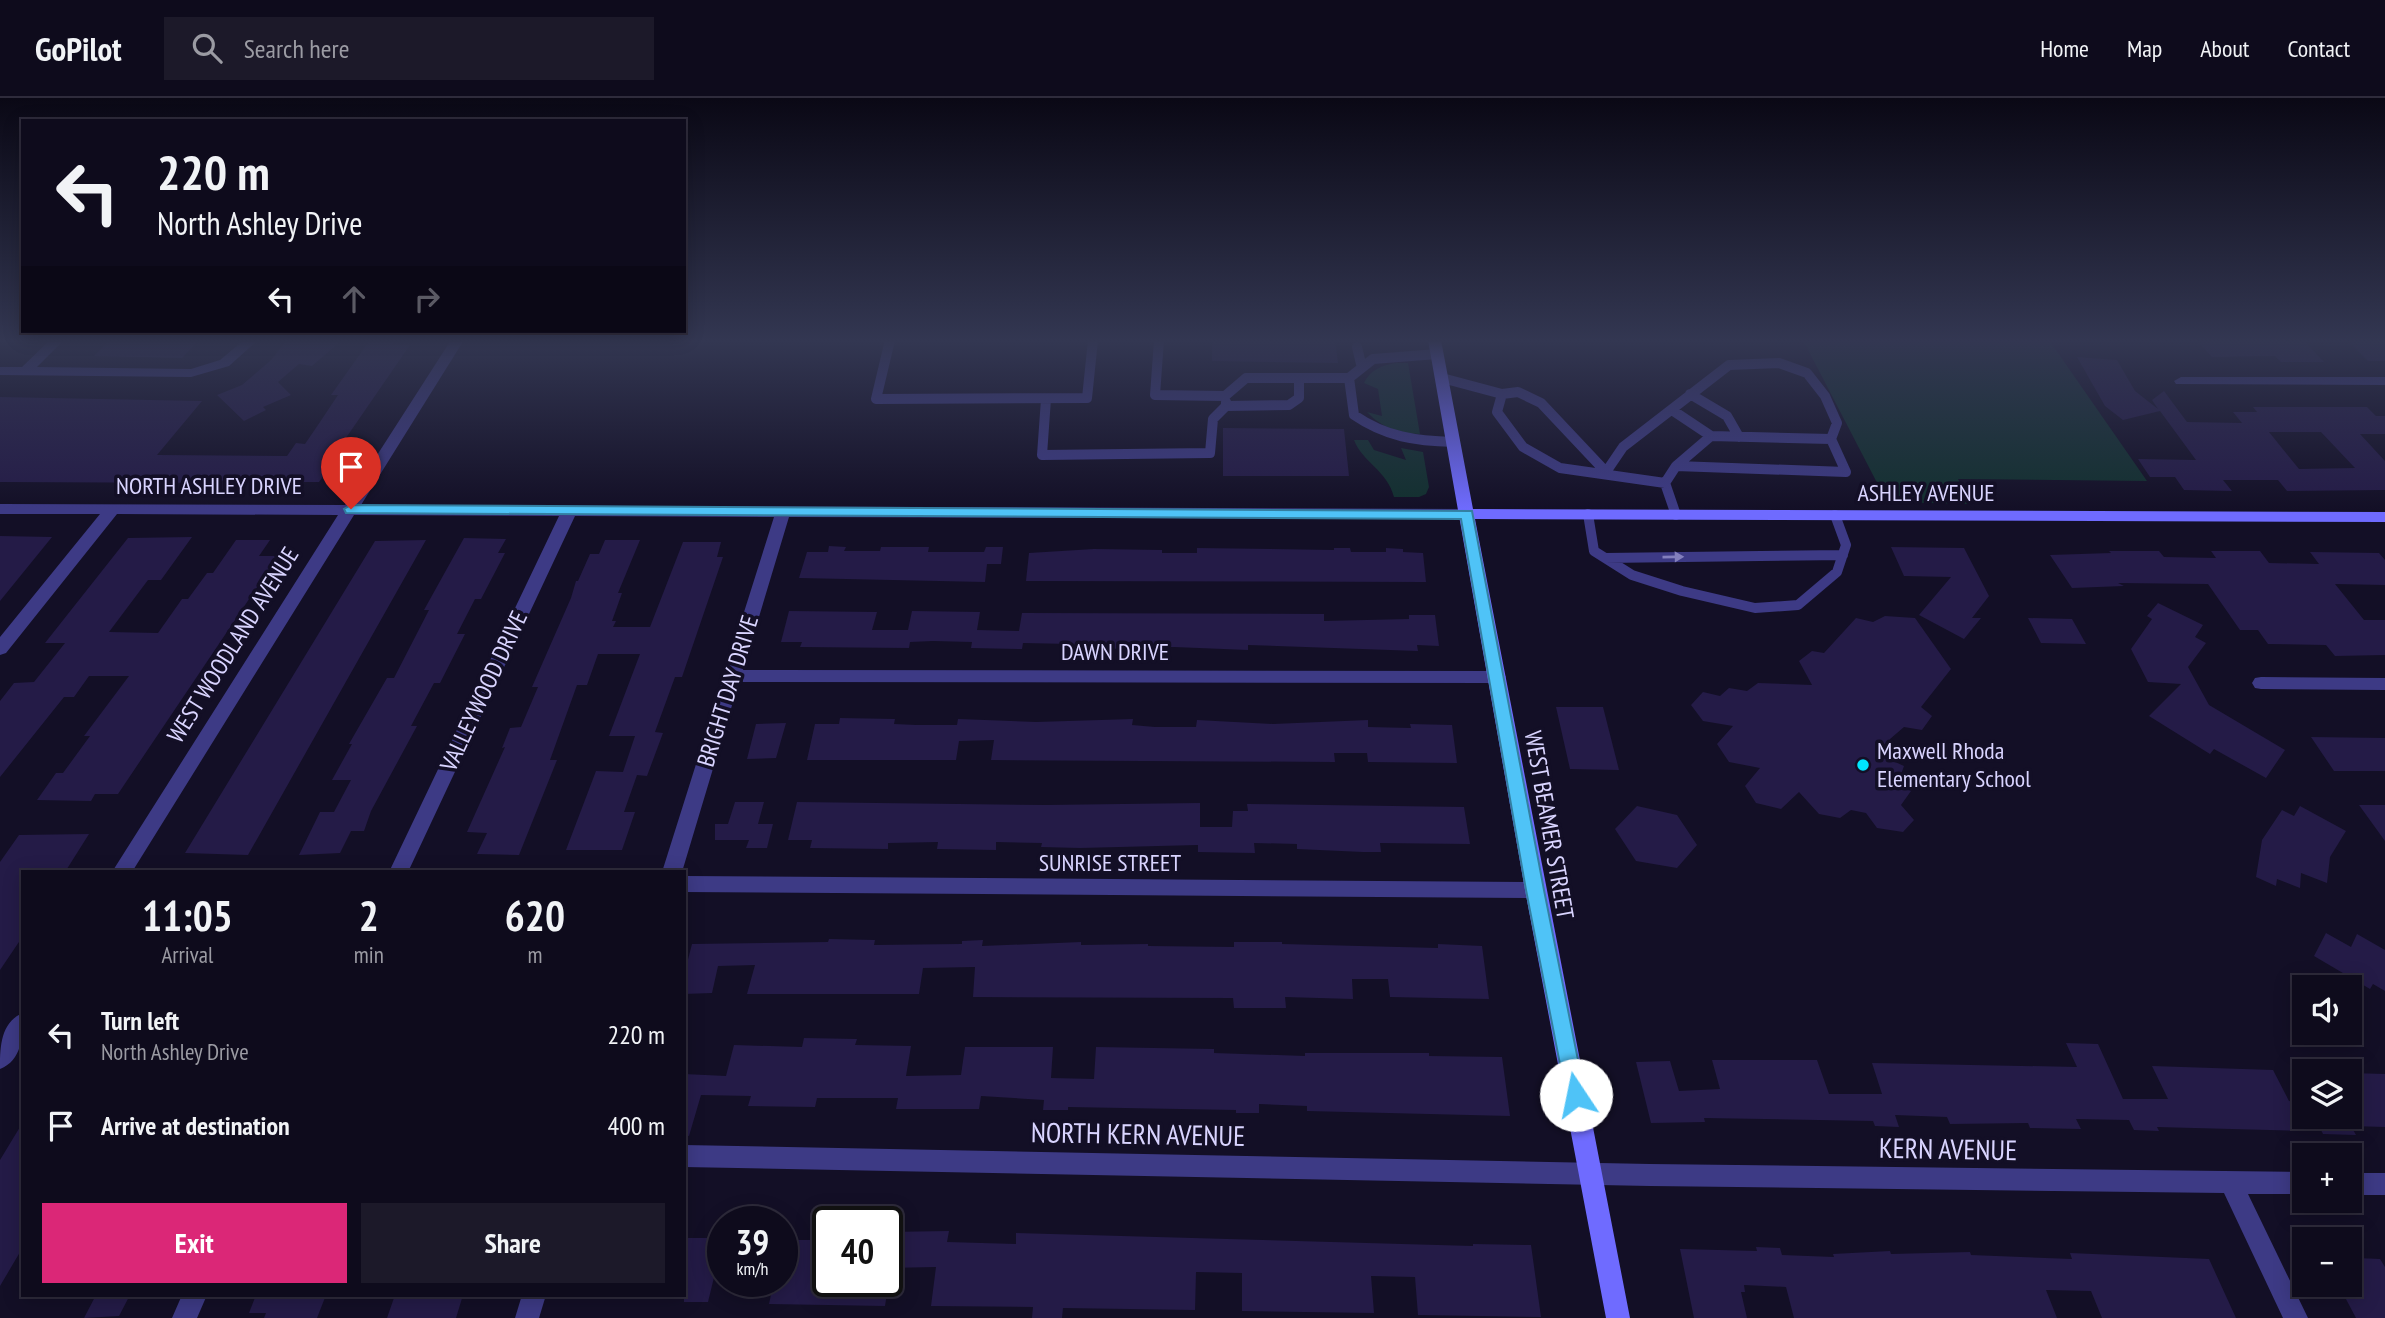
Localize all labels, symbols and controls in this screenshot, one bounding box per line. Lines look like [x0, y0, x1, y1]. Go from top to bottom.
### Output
search box [164, 17, 654, 80]
text: GoPilot [35, 27, 122, 70]
icon: search [188, 29, 226, 67]
text: Search here [244, 32, 349, 65]
text: Home [2040, 33, 2089, 64]
text: Map [2127, 33, 2162, 64]
text: About [2200, 33, 2249, 64]
text: Contact [2287, 33, 2350, 64]
text: 220 m [157, 140, 270, 204]
icon: left [42, 147, 133, 238]
text: North Ashley Drive [157, 202, 363, 244]
icon: left [262, 280, 300, 318]
icon: ahead [335, 280, 373, 318]
icon: right [408, 280, 446, 318]
pin [321, 437, 381, 509]
icon: arrive [332, 448, 370, 486]
street label: NORTH ASHLEY DRIVE [116, 470, 302, 501]
street label: ASHLEY AVENUE [1857, 477, 1995, 508]
street label: WEST WOODLAND AVENUE [160, 541, 305, 748]
one-way arrow [1662, 551, 1684, 563]
street label: VALLEYWOOD DRIVE [432, 606, 534, 777]
street label: BRIGHT DAY DRIVE [690, 611, 765, 770]
street label: DAWN DRIVE [1061, 636, 1169, 667]
street label: WEST BEAMER STREET [1518, 728, 1581, 922]
place label: Maxwell Rhoda Elementary School [1877, 735, 2031, 794]
marker: Maxwell Rhoda Elementary School [1855, 757, 1871, 773]
street label: SUNRISE STREET [1039, 847, 1181, 878]
text: 11:05 [142, 888, 233, 943]
text: 2 [359, 888, 379, 943]
text: 620 [505, 888, 565, 943]
text: Arrival [161, 940, 213, 969]
text: min [354, 940, 384, 969]
text: m [527, 940, 542, 969]
map controls [2292, 975, 2362, 1297]
button: sound [2292, 975, 2362, 1045]
text: Turn left [101, 1004, 179, 1037]
icon: left [42, 1016, 80, 1054]
text: 220 m [607, 1018, 665, 1051]
text: North Ashley Drive [101, 1037, 249, 1066]
position arrow [1539, 1058, 1613, 1132]
button: layers [2292, 1059, 2362, 1129]
icon: arrive [42, 1107, 80, 1145]
text: Arrive at destination [101, 1109, 290, 1142]
text: 400 m [607, 1109, 665, 1142]
street label: NORTH KERN AVENUE [1031, 1113, 1245, 1154]
street label: KERN AVENUE [1879, 1129, 2017, 1168]
button: + [2292, 1143, 2362, 1213]
button: Exit [42, 1203, 347, 1283]
button: Share [361, 1203, 665, 1283]
speed limit sign: 40 [812, 1206, 903, 1297]
text: 39 [736, 1219, 769, 1265]
button: − [2292, 1227, 2362, 1297]
text: km/h [737, 1257, 768, 1280]

